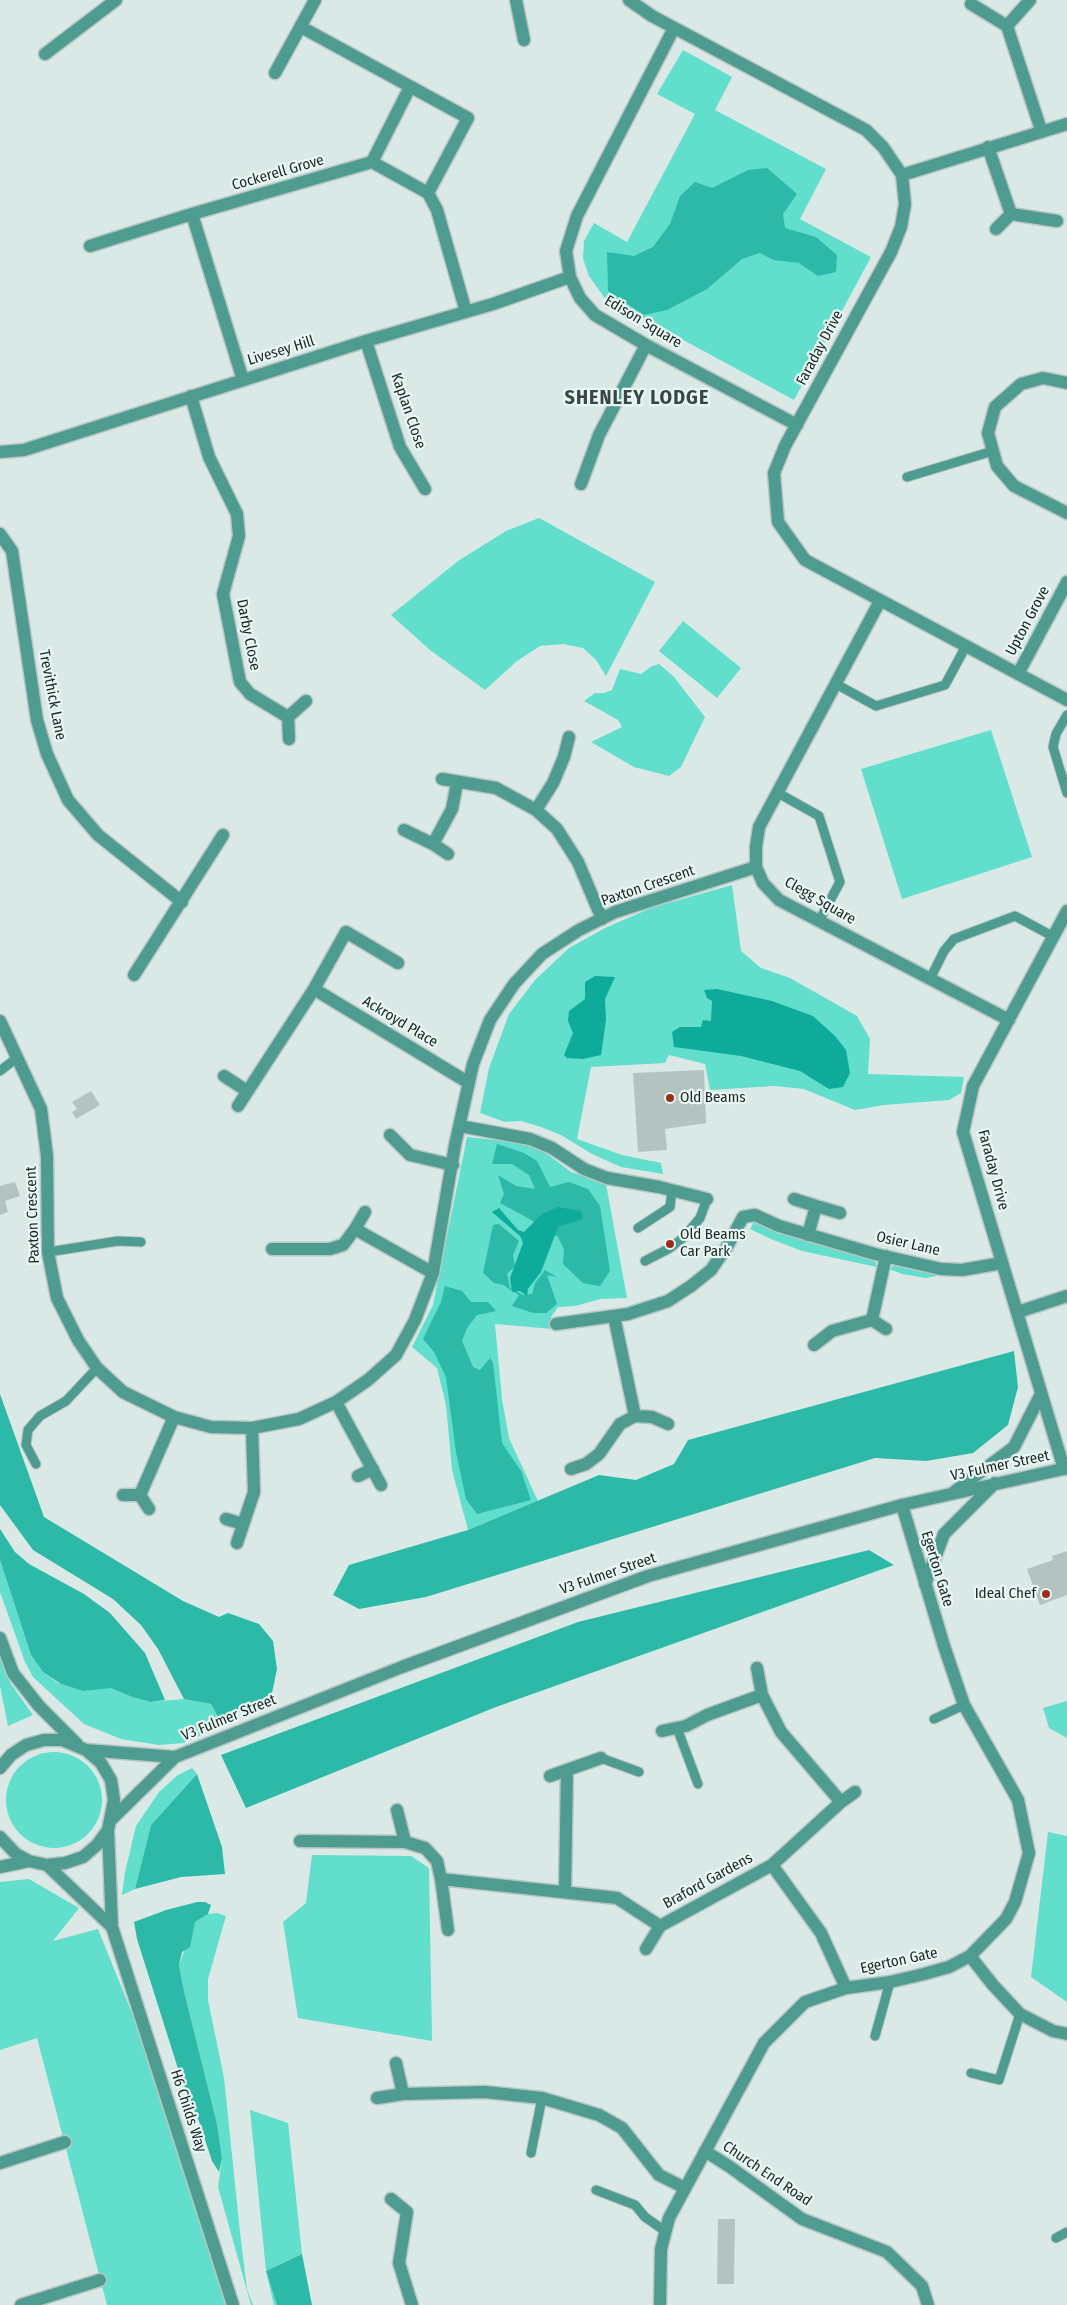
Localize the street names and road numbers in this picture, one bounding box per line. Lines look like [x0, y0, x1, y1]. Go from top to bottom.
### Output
street label: Cockerell Grove [230, 151, 326, 195]
street label: Edison Square [601, 292, 685, 352]
street label: Faraday Drive [793, 307, 847, 389]
street label: Livesey Hill [245, 332, 317, 370]
street label: Kaplan Close [387, 371, 429, 451]
street label: Upton Grove [1002, 583, 1054, 659]
street label: Darby Close [232, 598, 264, 672]
street label: Trevithick Lane [34, 648, 70, 742]
street label: Paxton Crescent [599, 862, 697, 910]
street label: Clegg Square [781, 873, 859, 929]
street label: Ackroyd Place [359, 992, 441, 1052]
street label: Faraday Drive [974, 1128, 1012, 1212]
street label: Paxton Crescent [22, 1166, 44, 1264]
street label: Osier Lane [874, 1228, 942, 1260]
street label: V3 Fulmer Street [949, 1447, 1051, 1485]
street label: Egerton Gate [917, 1529, 957, 1609]
street label: V3 Fulmer Street [558, 1549, 658, 1599]
street label: V3 Fulmer Street [179, 1691, 279, 1745]
street label: Braford Gardens [660, 1849, 756, 1913]
street label: Egerton Gate [859, 1944, 939, 1978]
street label: H6 Childs Way [166, 2067, 210, 2155]
street label: Church End Road [719, 2138, 815, 2210]

